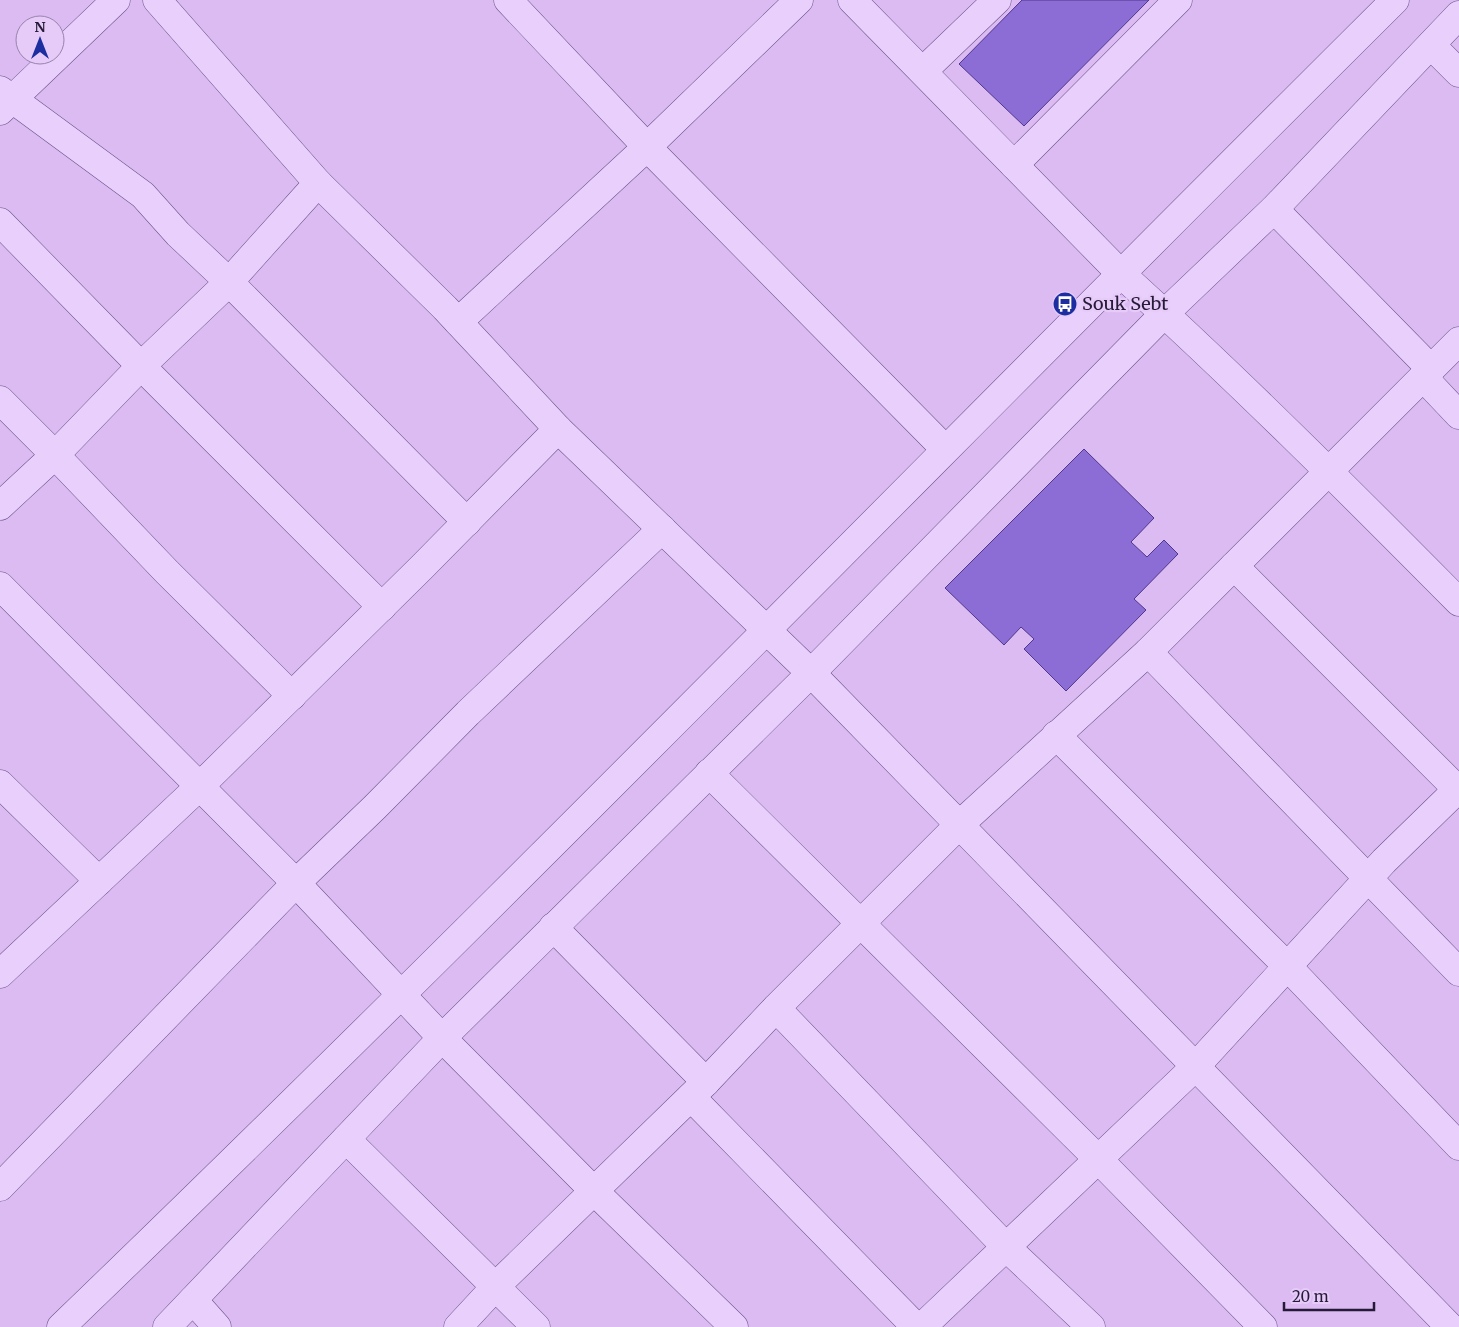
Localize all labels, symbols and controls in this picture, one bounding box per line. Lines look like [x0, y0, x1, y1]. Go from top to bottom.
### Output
north arrow [15, 15, 65, 65]
text: N [34, 18, 46, 36]
bus stop icon: Souk Sebt [1052, 291, 1078, 317]
place label: Souk Sebt [1082, 292, 1168, 315]
scale bar [1284, 1280, 1374, 1312]
text: 20 m [1292, 1287, 1329, 1306]

